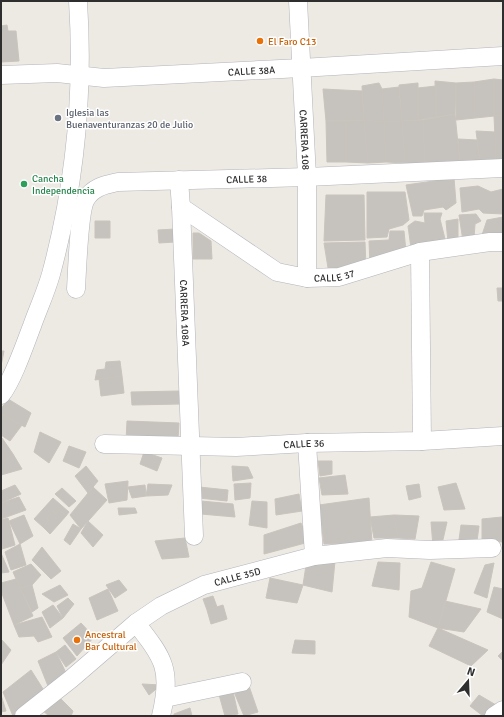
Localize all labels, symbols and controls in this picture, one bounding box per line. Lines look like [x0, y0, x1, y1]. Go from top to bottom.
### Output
marker: El Faro C13 [255, 36, 265, 46]
place label: El Faro C13 [268, 36, 316, 48]
street label: CALLE 38A [228, 64, 275, 79]
place label: Iglesia las Buenaventuranzas 20 de Julio [66, 107, 193, 131]
street label: CARRERA 108 [297, 109, 312, 170]
marker: Iglesia las Buenaventuranzas 20 de Julio [53, 113, 63, 123]
place label: Cancha Independencia [32, 173, 95, 197]
street label: CALLE 38 [226, 173, 267, 186]
marker: Cancha Independencia [19, 179, 29, 189]
street label: CALLE 37 [314, 268, 356, 285]
street label: CARRERA 108A [177, 279, 191, 346]
street label: CALLE 36 [283, 438, 325, 451]
street label: CALLE 35D [213, 565, 262, 589]
place label: Ancestral Bar Cultural [85, 629, 137, 653]
marker: Ancestral Bar Cultural [72, 635, 82, 645]
north arrow [448, 661, 488, 701]
text: N [465, 665, 477, 679]

